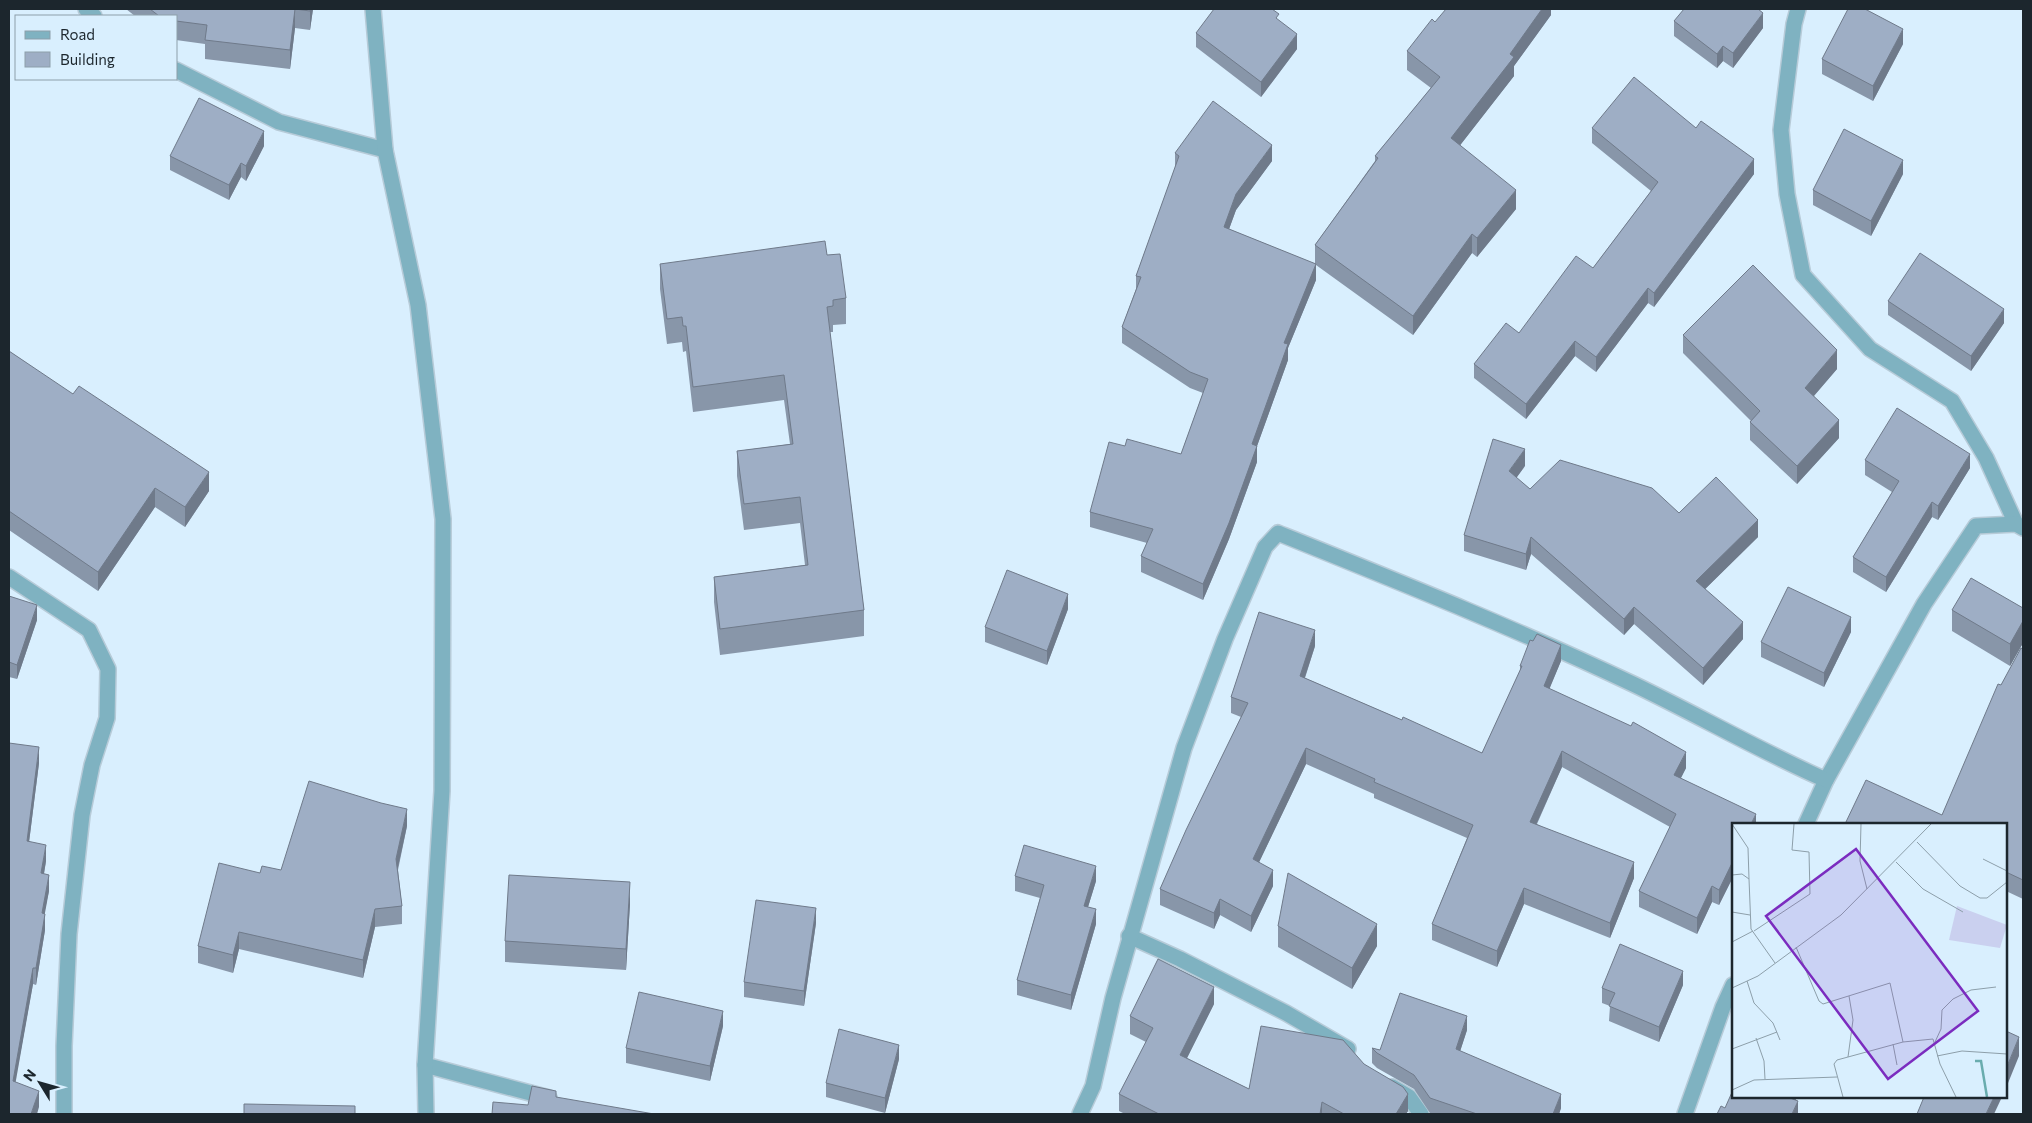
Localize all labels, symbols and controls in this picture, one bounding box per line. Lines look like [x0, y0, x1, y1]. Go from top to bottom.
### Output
legend [15, 15, 178, 80]
text: Road [60, 25, 95, 43]
text: Building [60, 50, 115, 68]
inset map [1732, 823, 2007, 1098]
north arrow [15, 1058, 65, 1108]
text: N [19, 1066, 39, 1084]

